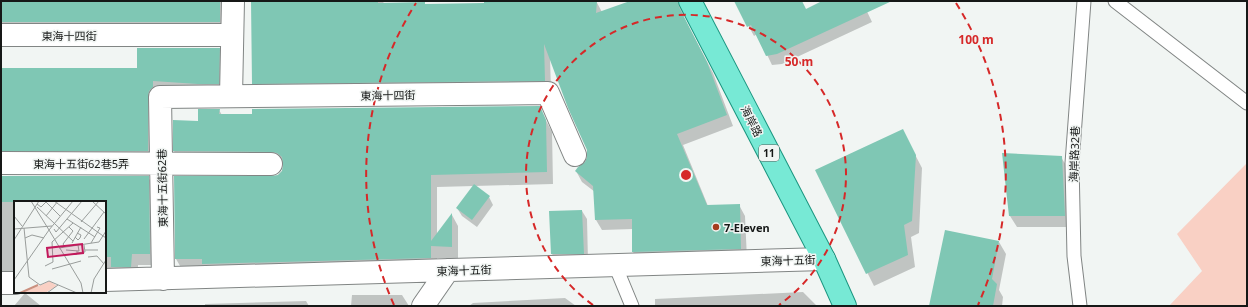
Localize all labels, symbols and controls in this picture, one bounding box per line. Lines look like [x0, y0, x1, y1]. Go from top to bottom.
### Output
street label: 東海十四街 [42, 28, 97, 43]
text: 100 m [958, 31, 994, 48]
text: 50 m [785, 53, 813, 70]
street label: 東海十四街 [360, 87, 416, 103]
street label: 海岸路 [738, 103, 766, 139]
street label: 海岸路32巷 [1066, 125, 1082, 183]
road number: 11 [759, 145, 779, 161]
street label: 東海十五街62巷 [154, 149, 170, 227]
street label: 東海十五街62巷5弄 [33, 156, 129, 171]
centre of rings [679, 168, 693, 182]
inset map [14, 201, 106, 293]
place label: 7-Eleven [724, 220, 770, 235]
marker: 7-Eleven [711, 222, 721, 232]
street label: 東海十五街 [760, 252, 816, 268]
street label: 東海十五街 [436, 262, 492, 278]

